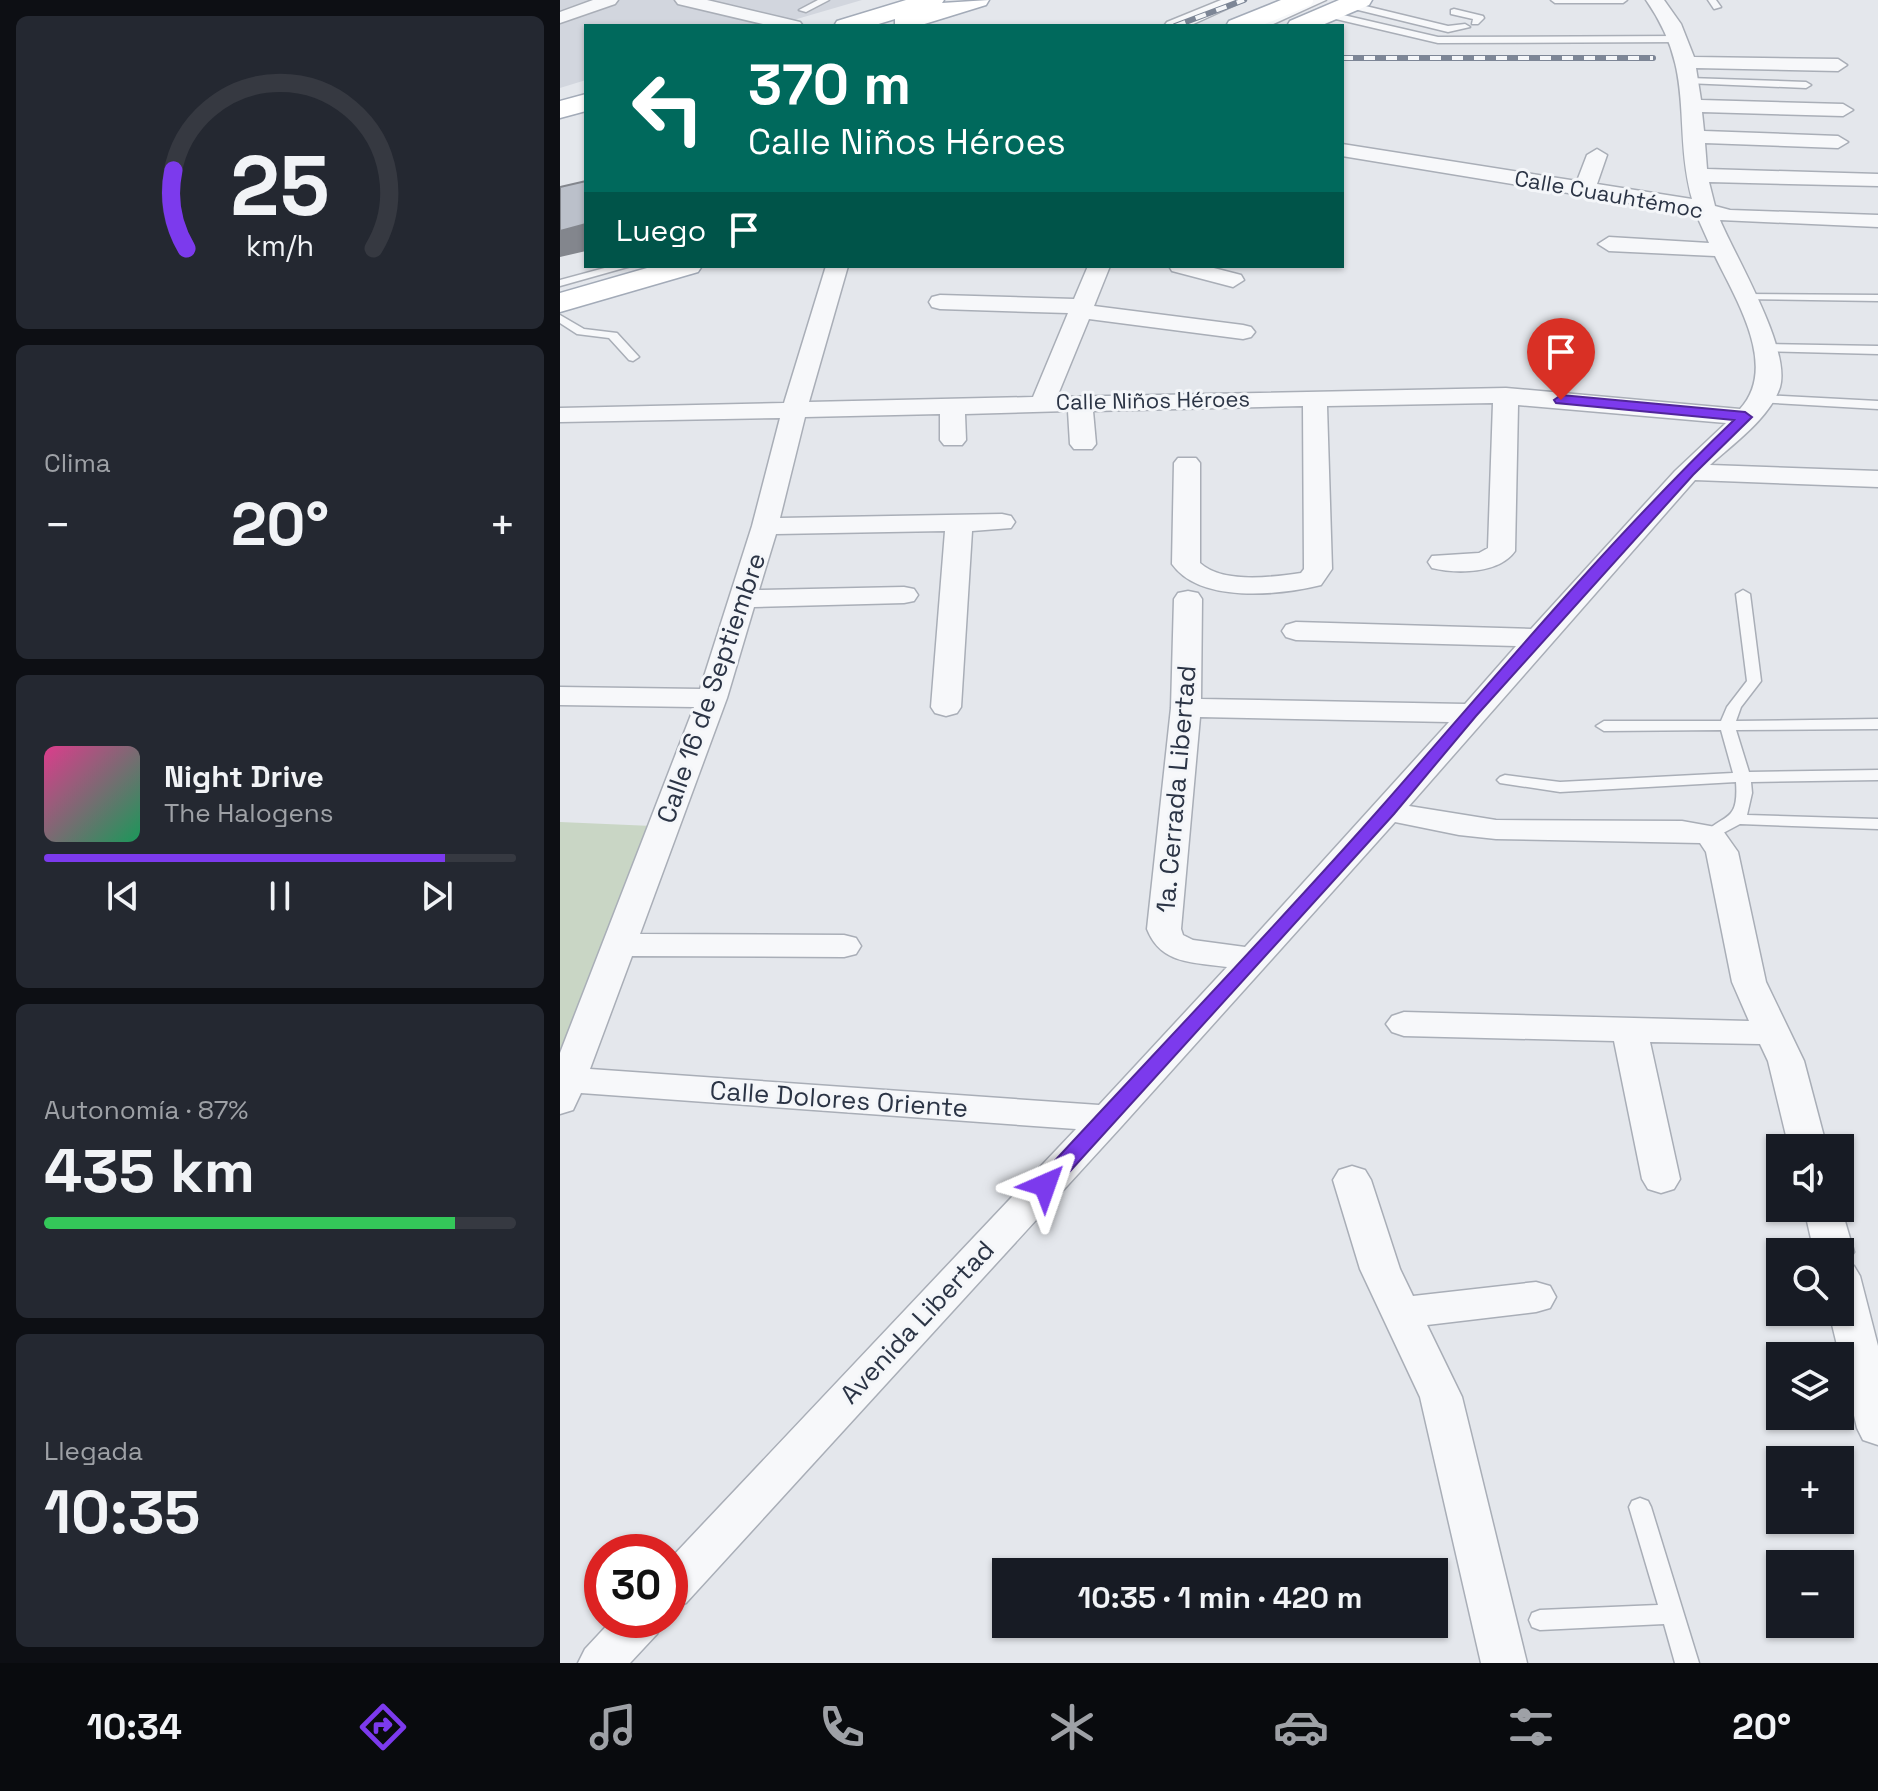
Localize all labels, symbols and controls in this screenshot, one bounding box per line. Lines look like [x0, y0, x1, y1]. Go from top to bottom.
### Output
text: 370 m [748, 49, 911, 120]
icon: left [616, 56, 720, 160]
text: Calle Niños Héroes [748, 119, 1066, 165]
text: 25 [230, 132, 330, 238]
street label: Calle Cuauhtémoc [1512, 164, 1706, 224]
icon: arrive [722, 208, 766, 252]
text: Luego [616, 211, 706, 250]
text: km/h [246, 228, 314, 264]
pin [1527, 318, 1595, 400]
icon: arrive [1539, 330, 1583, 374]
street label: Calle Niños Héroes [1056, 384, 1250, 416]
text: Clima [44, 446, 111, 480]
text: 20° [231, 486, 329, 563]
text: − [44, 497, 71, 553]
text: + [489, 497, 516, 553]
street label: Calle 16 de Septiembre [649, 548, 773, 828]
street label: 1a. Cerrada Libertad [1148, 664, 1204, 914]
text: Night Drive [164, 757, 324, 796]
text: The Halogens [164, 796, 333, 830]
icon: previous [101, 874, 145, 918]
icon: pause [258, 874, 302, 918]
icon: next [415, 874, 459, 918]
street label: Calle Dolores Oriente [709, 1073, 969, 1125]
text: Autonomía · 87% [44, 1093, 248, 1127]
text: 435 km [44, 1133, 255, 1210]
map controls [1766, 1134, 1854, 1638]
button: sound [1766, 1134, 1854, 1222]
position arrow [1003, 1143, 1087, 1227]
street label: Avenida Libertad [833, 1233, 1001, 1411]
button: search [1766, 1238, 1854, 1326]
button: layers [1766, 1342, 1854, 1430]
text: Llegada [44, 1434, 143, 1468]
button: + [1766, 1446, 1854, 1534]
text: 10:35 [44, 1474, 200, 1551]
speed limit sign: 30 [584, 1534, 688, 1638]
button: − [1766, 1550, 1854, 1638]
text: 10:35 · 1 min · 420 m [1078, 1578, 1362, 1617]
icon: directions [355, 1699, 411, 1755]
icon: music [585, 1699, 641, 1755]
icon: phone [814, 1699, 870, 1755]
icon: climate [1044, 1699, 1100, 1755]
icon: car [1273, 1699, 1329, 1755]
icon: filters [1503, 1699, 1559, 1755]
text: 10:34 [87, 1704, 182, 1750]
text: 20° [1732, 1704, 1791, 1750]

